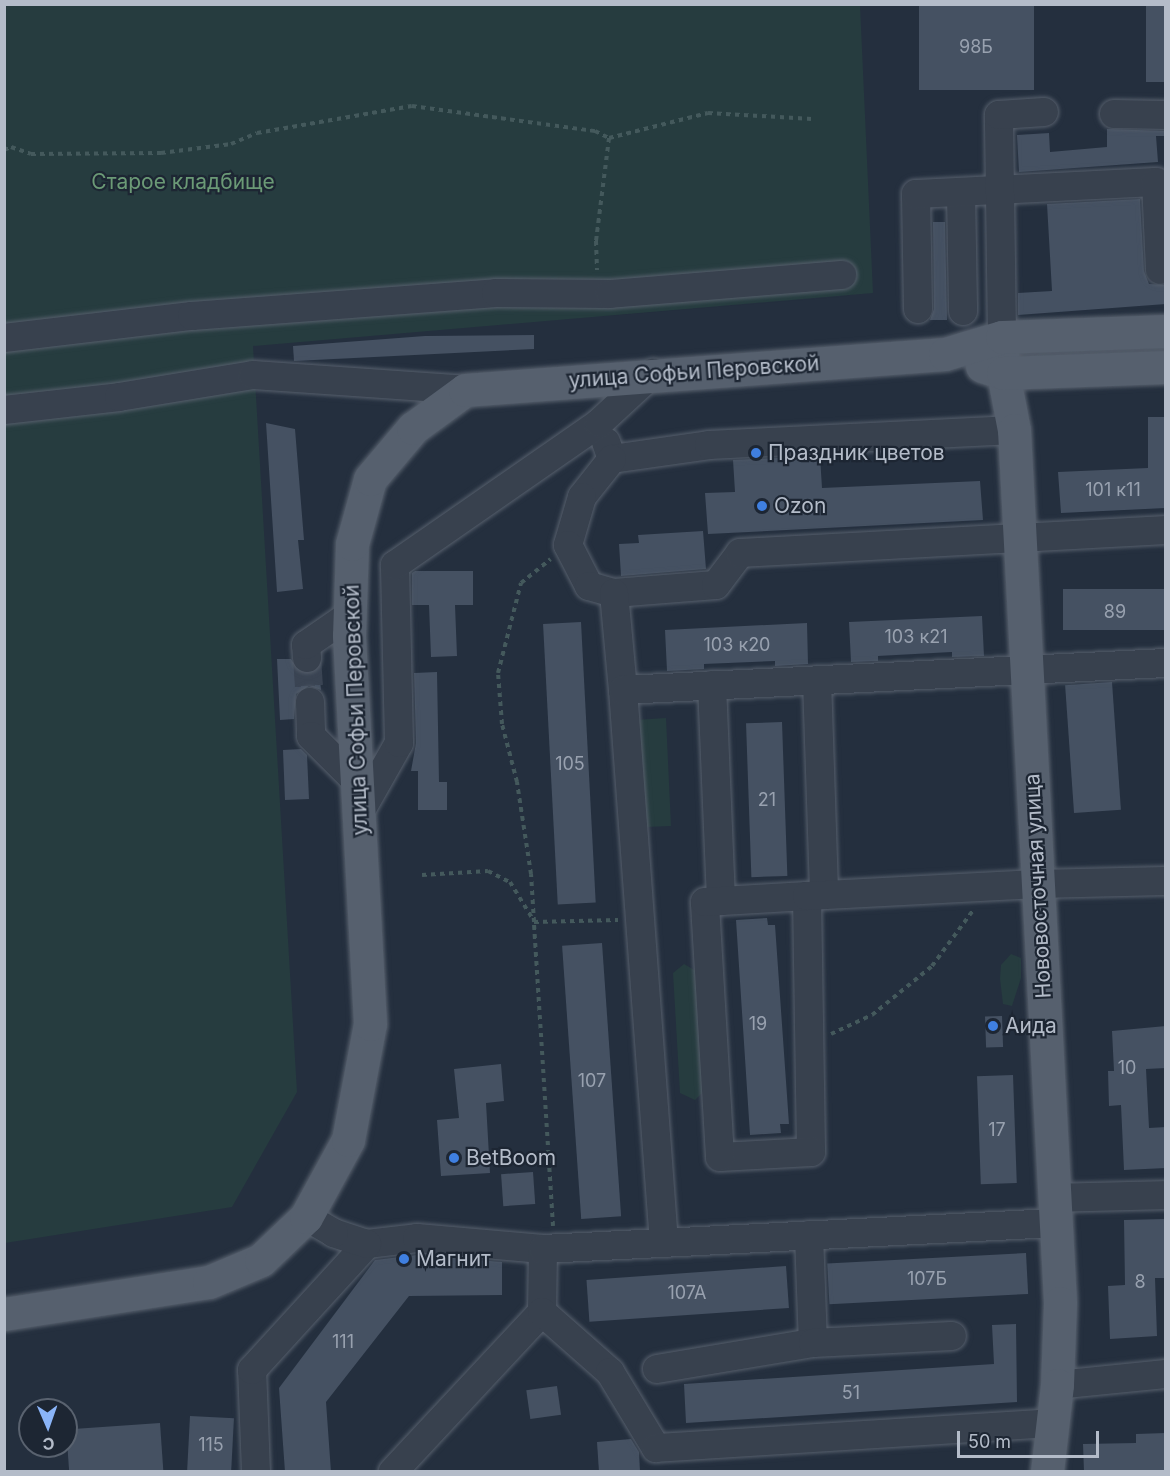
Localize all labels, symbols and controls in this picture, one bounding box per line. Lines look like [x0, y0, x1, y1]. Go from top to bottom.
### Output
house number: 98Б [959, 36, 993, 58]
park label: Старое кладбище [91, 169, 275, 195]
street label: улица Софьи Перовской [568, 351, 820, 393]
place label: Праздник цветов [768, 440, 945, 466]
marker: Праздник цветов [749, 446, 763, 460]
house number: 101 к11 [1085, 479, 1141, 501]
place label: Ozon [774, 493, 826, 519]
marker: Ozon [755, 499, 769, 513]
street label: улица Софьи Перовской [339, 584, 373, 836]
house number: 89 [1104, 601, 1126, 623]
house number: 103 к21 [885, 626, 947, 648]
house number: 103 к20 [704, 634, 770, 656]
house number: 105 [555, 753, 585, 775]
street label: Нововосточная улица [1020, 773, 1056, 999]
house number: 21 [758, 789, 776, 811]
house number: 19 [749, 1013, 767, 1035]
place label: Аида [1005, 1013, 1057, 1039]
marker: Аида [986, 1019, 1000, 1033]
house number: 10 [1118, 1057, 1136, 1079]
house number: 107 [578, 1070, 606, 1092]
house number: 17 [988, 1119, 1006, 1141]
place label: BetBoom [466, 1145, 556, 1171]
marker: BetBoom [447, 1151, 461, 1165]
place label: Магнит [416, 1246, 491, 1272]
marker: Магнит [397, 1252, 411, 1266]
house number: 107Б [907, 1268, 947, 1290]
house number: 8 [1134, 1271, 1146, 1293]
house number: 107А [668, 1282, 706, 1304]
house number: 111 [332, 1331, 354, 1353]
house number: 51 [842, 1382, 860, 1404]
north arrow [18, 1398, 78, 1458]
scale bar [960, 1419, 1102, 1457]
text: 50 m [968, 1431, 1011, 1452]
text: С [42, 1434, 55, 1454]
house number: 115 [198, 1434, 224, 1456]

